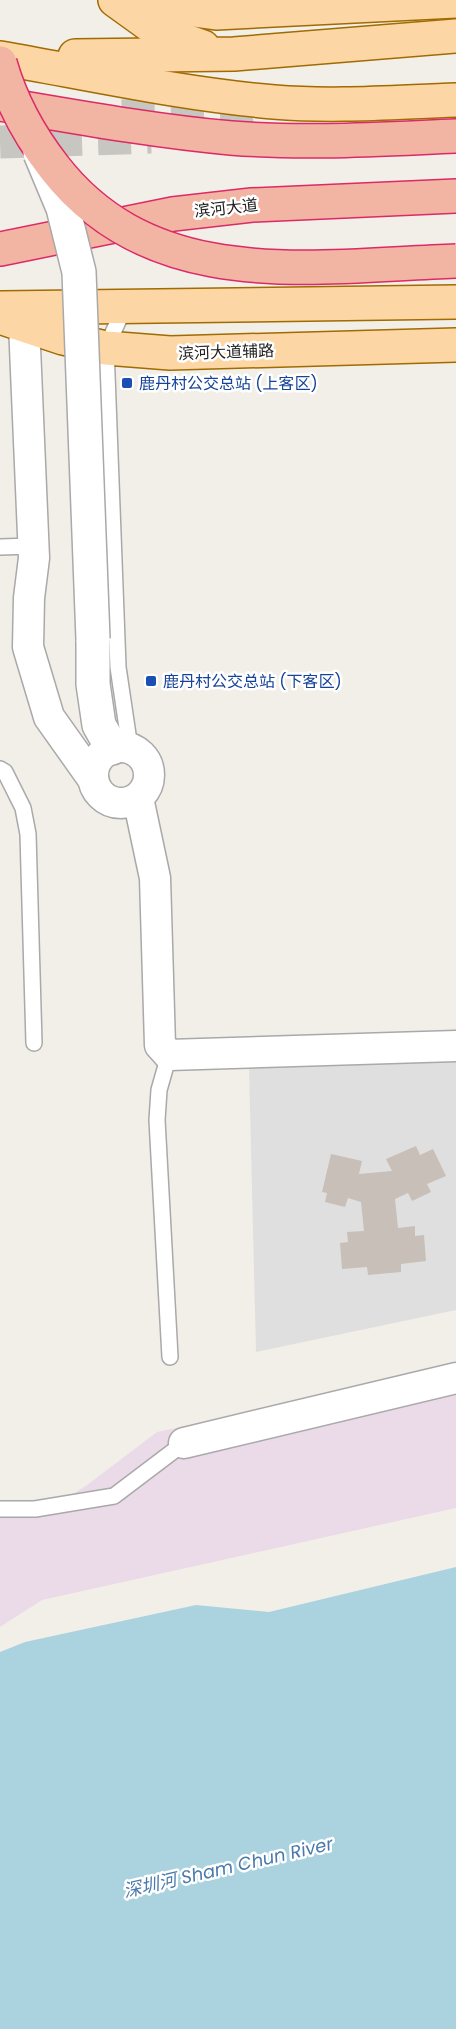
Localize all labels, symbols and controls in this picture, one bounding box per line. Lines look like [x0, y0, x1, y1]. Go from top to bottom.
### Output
street label: 滨河大道 [193, 193, 259, 223]
street label: 滨河大道辅路 [178, 339, 274, 365]
place label: 鹿丹村公交总站 (上客区) [139, 372, 318, 395]
marker: 鹿丹村公交总站 (上客区) [120, 376, 134, 390]
place label: 鹿丹村公交总站 (下客区) [163, 670, 342, 693]
marker: 鹿丹村公交总站 (下客区) [144, 674, 158, 688]
water label: 深圳河 Sham Chun River [121, 1830, 337, 1903]

